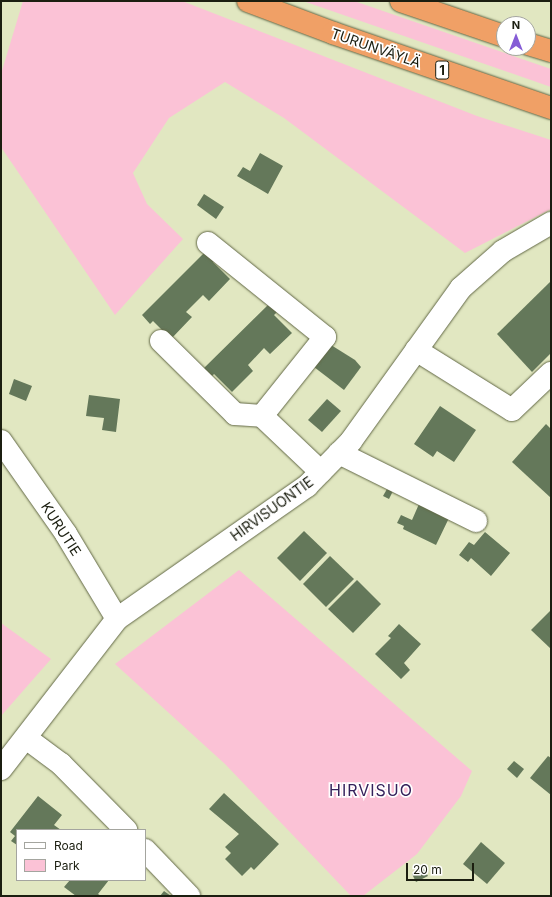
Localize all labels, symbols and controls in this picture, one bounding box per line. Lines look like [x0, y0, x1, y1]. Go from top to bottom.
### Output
north arrow [496, 16, 536, 56]
text: N [512, 18, 520, 32]
street label: TURUNVÄYLÄ [329, 25, 423, 71]
road number: 1 [435, 59, 449, 81]
street label: HIRVISUONTIE [227, 473, 317, 545]
street label: KURUTIE [37, 499, 85, 559]
district label: HIRVISUO [329, 780, 413, 800]
legend [16, 829, 146, 881]
text: Road [54, 838, 83, 853]
scale bar [408, 855, 476, 881]
text: Park [54, 858, 80, 873]
text: 20 m [413, 862, 442, 877]

